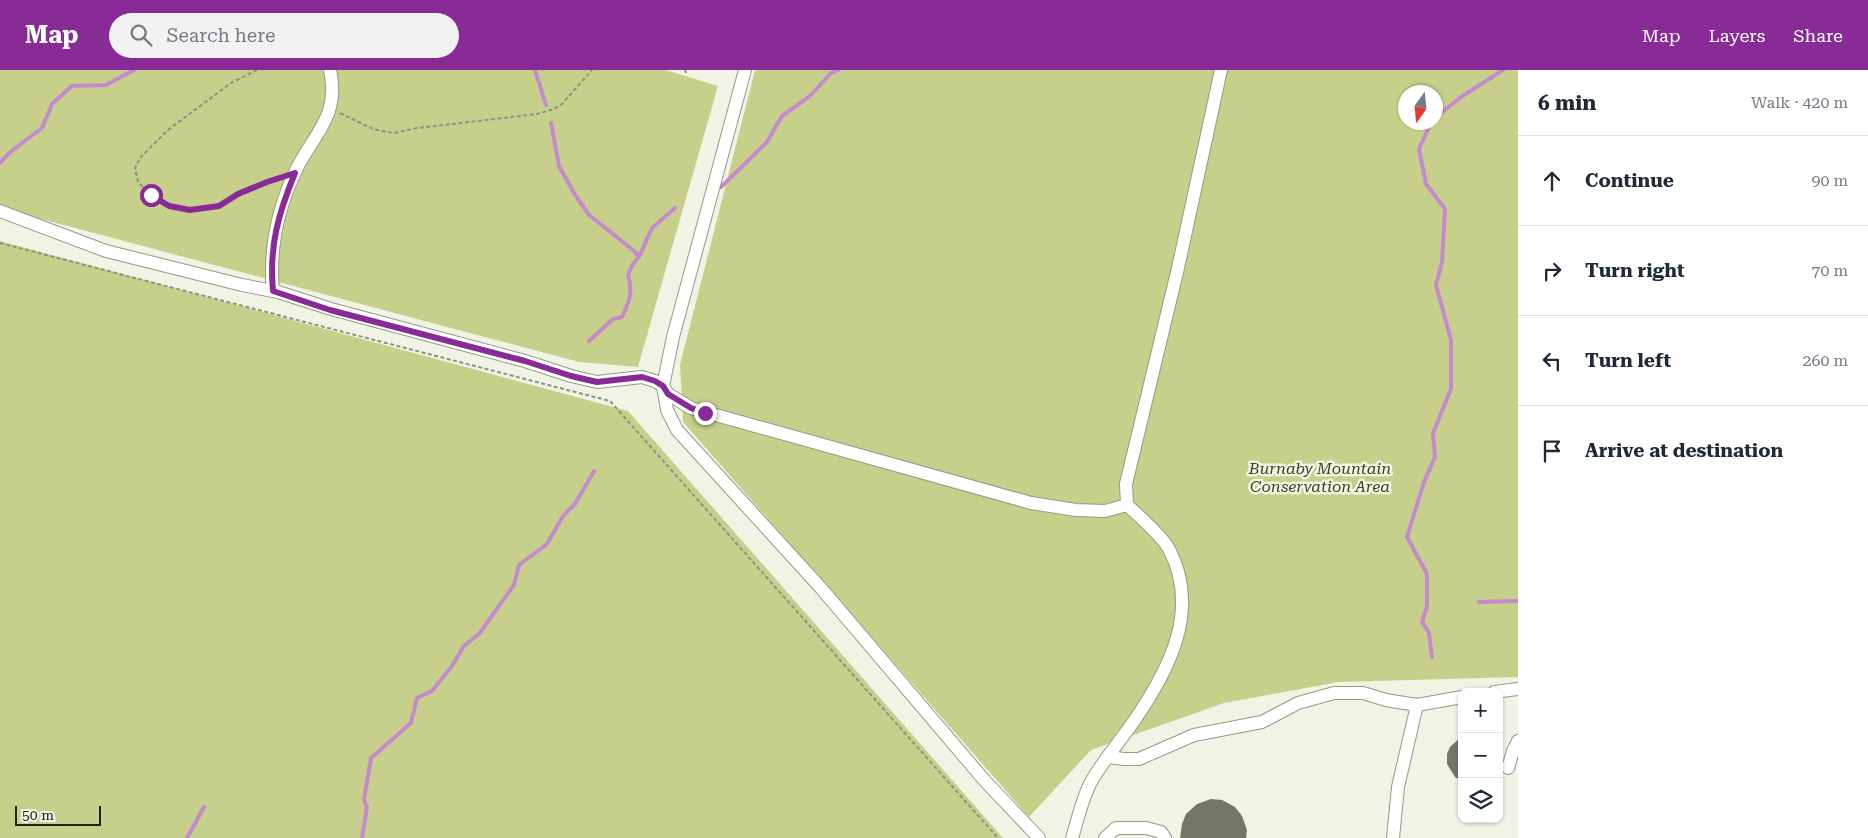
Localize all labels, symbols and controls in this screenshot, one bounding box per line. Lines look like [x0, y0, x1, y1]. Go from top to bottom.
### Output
search box [109, 13, 459, 58]
text: Map [25, 21, 79, 49]
icon: search [127, 21, 155, 49]
text: Search here [167, 24, 275, 47]
text: Map [1642, 25, 1681, 46]
text: Layers [1709, 25, 1765, 46]
text: Share [1793, 25, 1843, 46]
north arrow [1398, 85, 1443, 130]
text: 6 min [1538, 91, 1596, 115]
text: Walk · 420 m [1751, 93, 1848, 112]
icon: ahead [1538, 167, 1566, 195]
text: Continue [1585, 169, 1674, 192]
text: 90 m [1811, 171, 1848, 190]
route start [140, 184, 163, 207]
icon: right [1538, 257, 1566, 285]
text: Turn right [1585, 259, 1685, 282]
text: 70 m [1811, 261, 1848, 280]
icon: left [1538, 347, 1566, 375]
text: Turn left [1585, 349, 1671, 372]
text: 260 m [1802, 351, 1848, 370]
route end [694, 402, 717, 425]
icon: arrive [1538, 437, 1566, 465]
text: Arrive at destination [1585, 439, 1783, 462]
park label: Burnaby Mountain Conservation Area [1248, 459, 1391, 496]
map controls [1458, 688, 1503, 823]
button: + [1458, 688, 1503, 733]
button: − [1458, 733, 1503, 778]
button: layers [1458, 778, 1503, 823]
scale bar [15, 803, 101, 826]
text: 50 m [22, 807, 54, 823]

